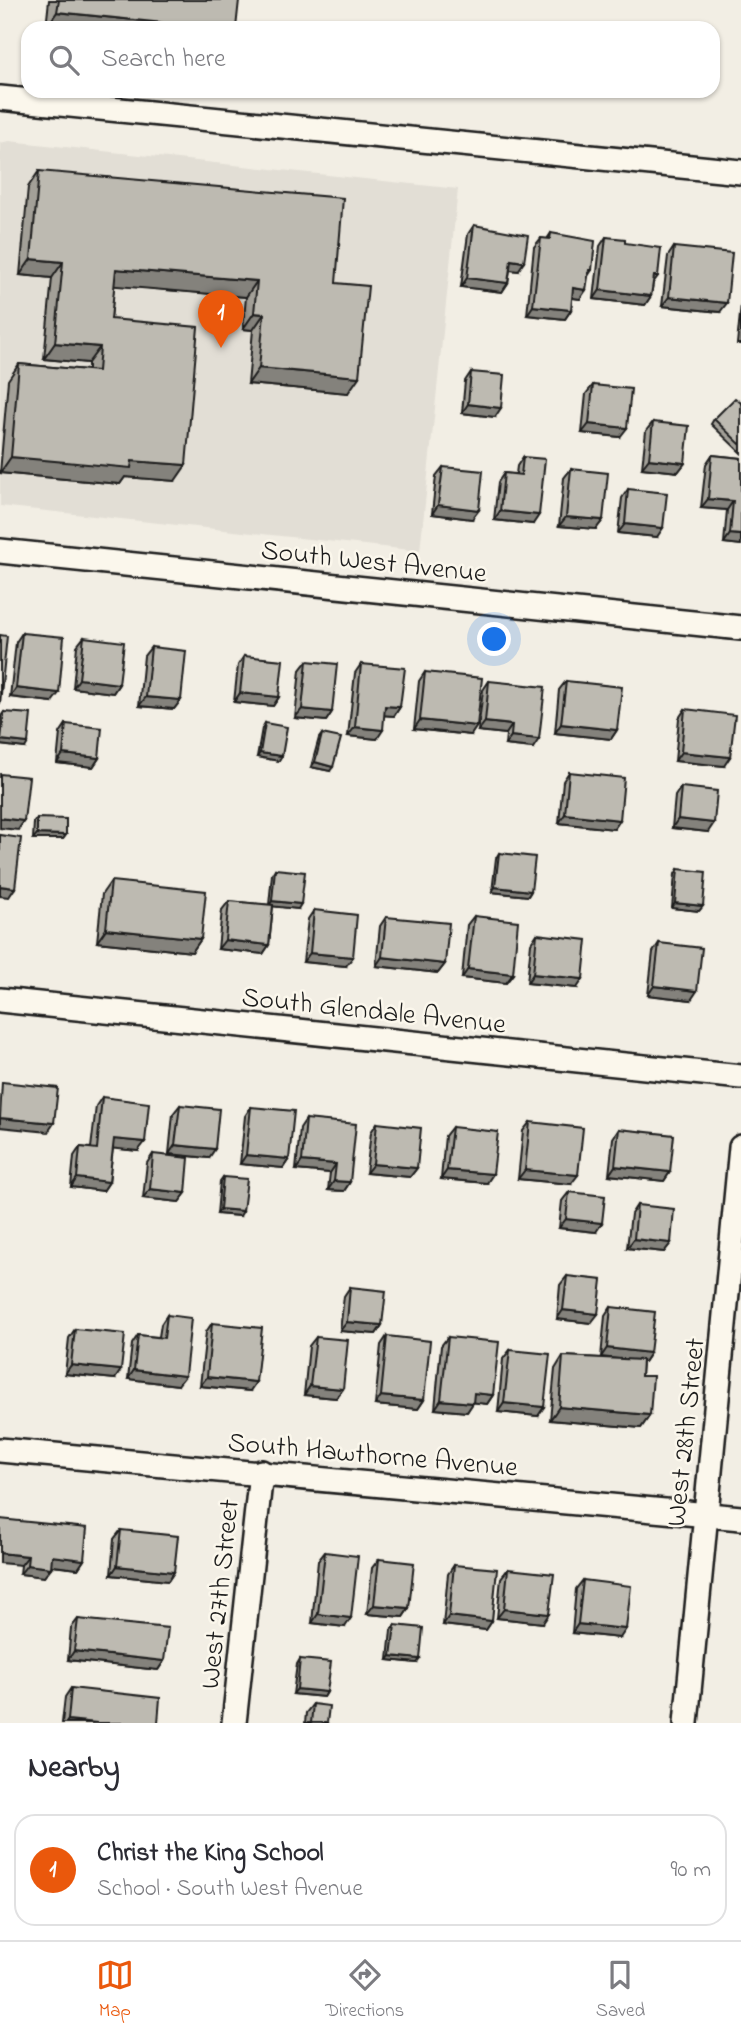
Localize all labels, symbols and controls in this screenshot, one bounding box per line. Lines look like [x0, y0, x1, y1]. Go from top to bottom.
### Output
search box [21, 21, 720, 98]
icon: search [45, 41, 83, 79]
text: Search here [101, 41, 226, 79]
pin: 1 [198, 290, 244, 348]
street label: South West Avenue [259, 531, 489, 596]
your location [477, 622, 511, 656]
street label: South Glendale Avenue [239, 978, 508, 1047]
street label: West 28th Street [657, 1336, 718, 1529]
street label: South Hawthorne Avenue [226, 1423, 520, 1490]
street label: West 27th Street [191, 1497, 252, 1691]
text: Nearby [28, 1747, 120, 1791]
text: Christ the King School [97, 1835, 324, 1873]
text: 1 [49, 1854, 57, 1887]
text: 90 m [671, 1854, 711, 1887]
text: School · South West Avenue [97, 1873, 363, 1906]
tab: Map [96, 1956, 134, 2025]
tab: Directions [325, 1956, 404, 2025]
tab: Saved [596, 1956, 645, 2025]

